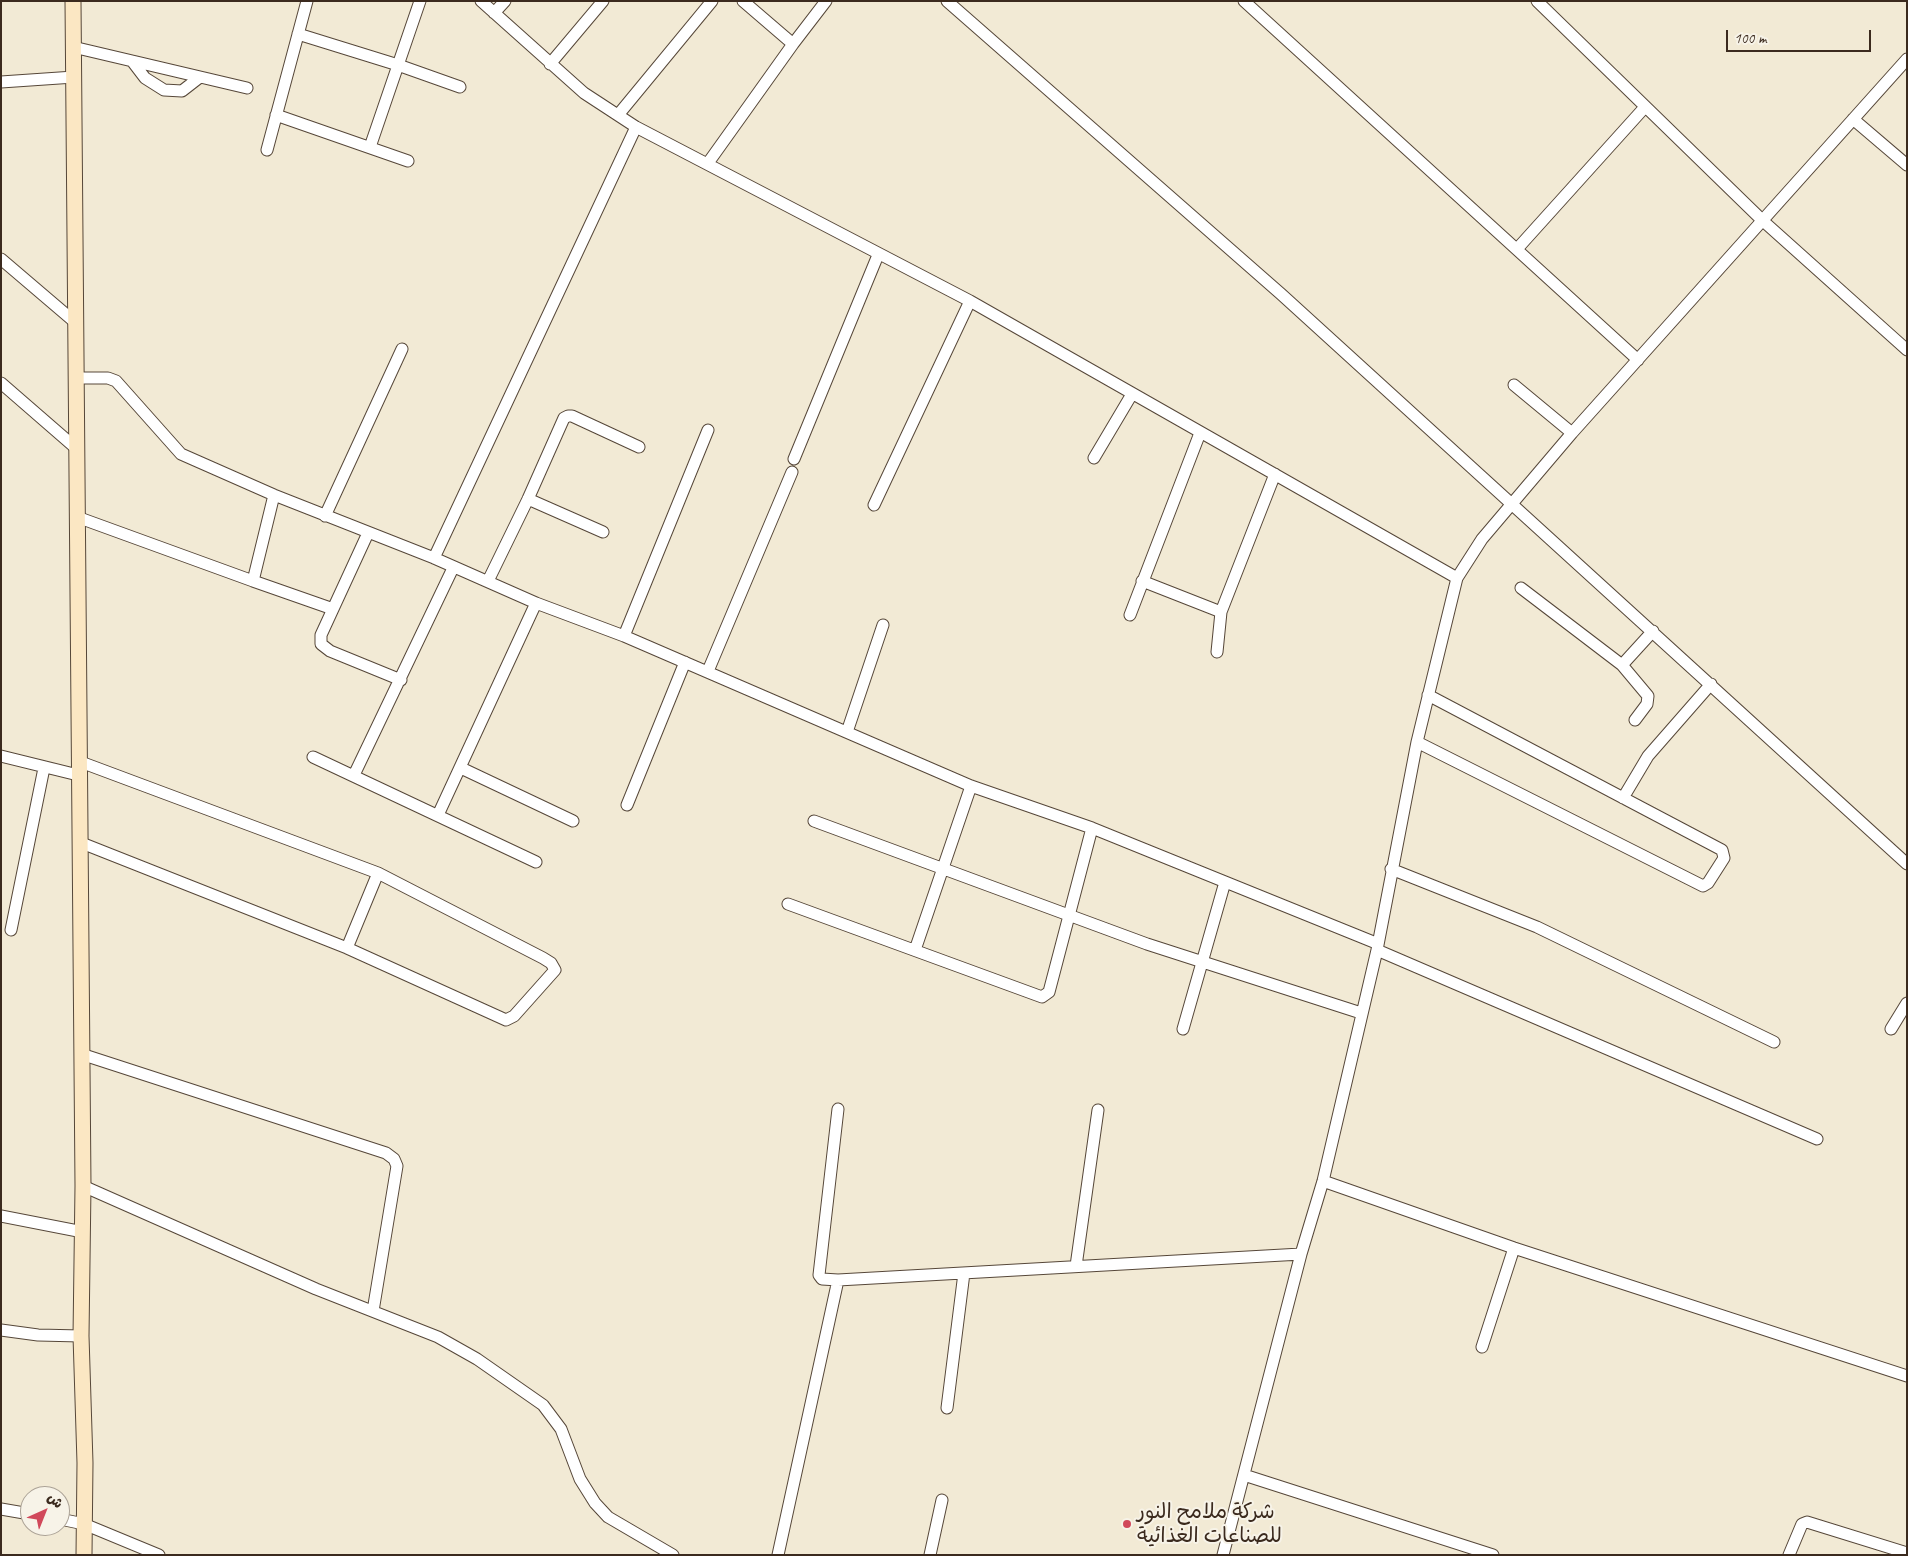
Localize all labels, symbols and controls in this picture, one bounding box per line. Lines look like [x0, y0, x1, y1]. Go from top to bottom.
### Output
scale bar [1728, 20, 1873, 52]
text: 100 m [1734, 29, 1766, 48]
north arrow [20, 1486, 70, 1536]
text: ش [44, 1489, 67, 1512]
place label: شركة ملامح النور للصناعات الغذائية [1137, 1499, 1282, 1549]
marker: شركة ملامح النور للصناعات الغذائية [1121, 1518, 1133, 1530]

